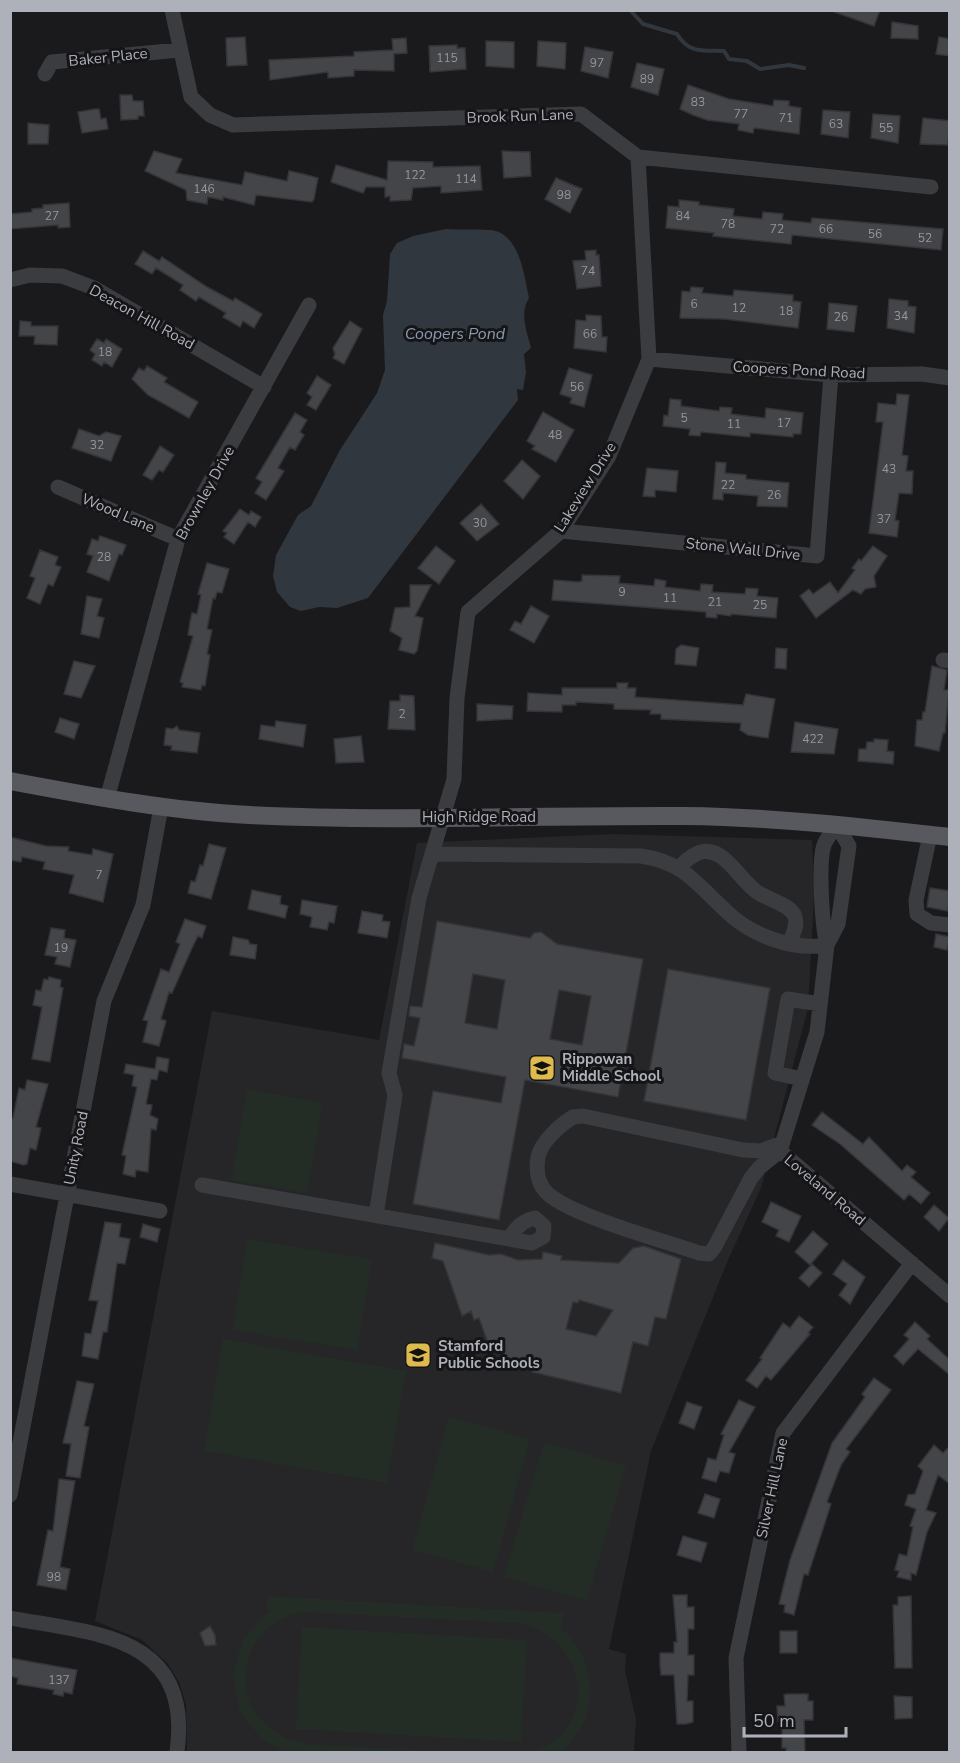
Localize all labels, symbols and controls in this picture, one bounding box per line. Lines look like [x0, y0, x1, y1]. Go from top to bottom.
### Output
street label: Baker Place [68, 43, 148, 71]
house number: 115 [436, 50, 458, 66]
house number: 97 [590, 55, 604, 71]
house number: 89 [640, 71, 654, 87]
house number: 83 [691, 94, 705, 110]
street label: Brook Run Lane [466, 104, 574, 128]
house number: 77 [734, 106, 748, 122]
house number: 71 [779, 110, 793, 126]
house number: 63 [829, 116, 843, 132]
house number: 55 [879, 120, 893, 136]
house number: 122 [404, 167, 426, 183]
house number: 114 [455, 171, 477, 187]
house number: 146 [193, 181, 215, 197]
house number: 98 [557, 187, 571, 203]
house number: 27 [45, 208, 59, 224]
house number: 84 [676, 208, 690, 224]
house number: 78 [721, 216, 735, 232]
house number: 72 [770, 221, 784, 237]
house number: 66 [819, 221, 833, 237]
house number: 56 [868, 226, 882, 242]
house number: 52 [918, 230, 932, 246]
house number: 74 [581, 263, 595, 279]
street label: Deacon Hill Road [86, 280, 198, 354]
house number: 6 [690, 296, 698, 312]
house number: 12 [732, 300, 746, 316]
house number: 18 [779, 303, 793, 319]
house number: 34 [894, 308, 908, 324]
house number: 26 [834, 309, 848, 325]
water label: Coopers Pond [405, 323, 506, 345]
house number: 66 [583, 326, 597, 342]
house number: 18 [98, 344, 112, 360]
street label: Coopers Pond Road [732, 357, 866, 383]
house number: 56 [570, 379, 584, 395]
house number: 5 [680, 410, 688, 426]
house number: 17 [777, 415, 791, 431]
house number: 11 [727, 416, 741, 432]
house number: 48 [548, 427, 562, 443]
house number: 32 [90, 437, 104, 453]
street label: Lakeview Drive [549, 438, 621, 536]
street label: Brownley Drive [171, 443, 239, 543]
house number: 43 [882, 461, 896, 477]
house number: 22 [721, 477, 735, 493]
house number: 26 [767, 487, 781, 503]
street label: Wood Lane [78, 489, 158, 537]
house number: 37 [877, 511, 891, 527]
house number: 30 [473, 515, 487, 531]
street label: Stone Wall Drive [685, 533, 801, 565]
house number: 28 [97, 549, 111, 565]
house number: 9 [618, 584, 626, 600]
house number: 11 [663, 590, 677, 606]
house number: 21 [708, 594, 722, 610]
house number: 25 [753, 597, 767, 613]
house number: 2 [398, 706, 406, 722]
house number: 422 [802, 731, 824, 747]
street label: High Ridge Road [422, 807, 536, 827]
house number: 7 [95, 867, 103, 883]
house number: 19 [54, 940, 68, 956]
place label: Rippowan Middle School [562, 1049, 661, 1086]
school or university icon: Rippowan Middle School [527, 1053, 557, 1083]
street label: Unity Road [59, 1109, 93, 1187]
street label: Loveland Road [780, 1150, 870, 1230]
place label: Stamford Public Schools [438, 1336, 540, 1373]
school or university icon: Stamford Public Schools [403, 1340, 433, 1370]
street label: Silver Hill Lane [752, 1436, 792, 1540]
house number: 98 [47, 1569, 61, 1585]
house number: 137 [48, 1672, 70, 1688]
scale bar [744, 1700, 846, 1738]
text: 50 m [753, 1709, 795, 1733]

